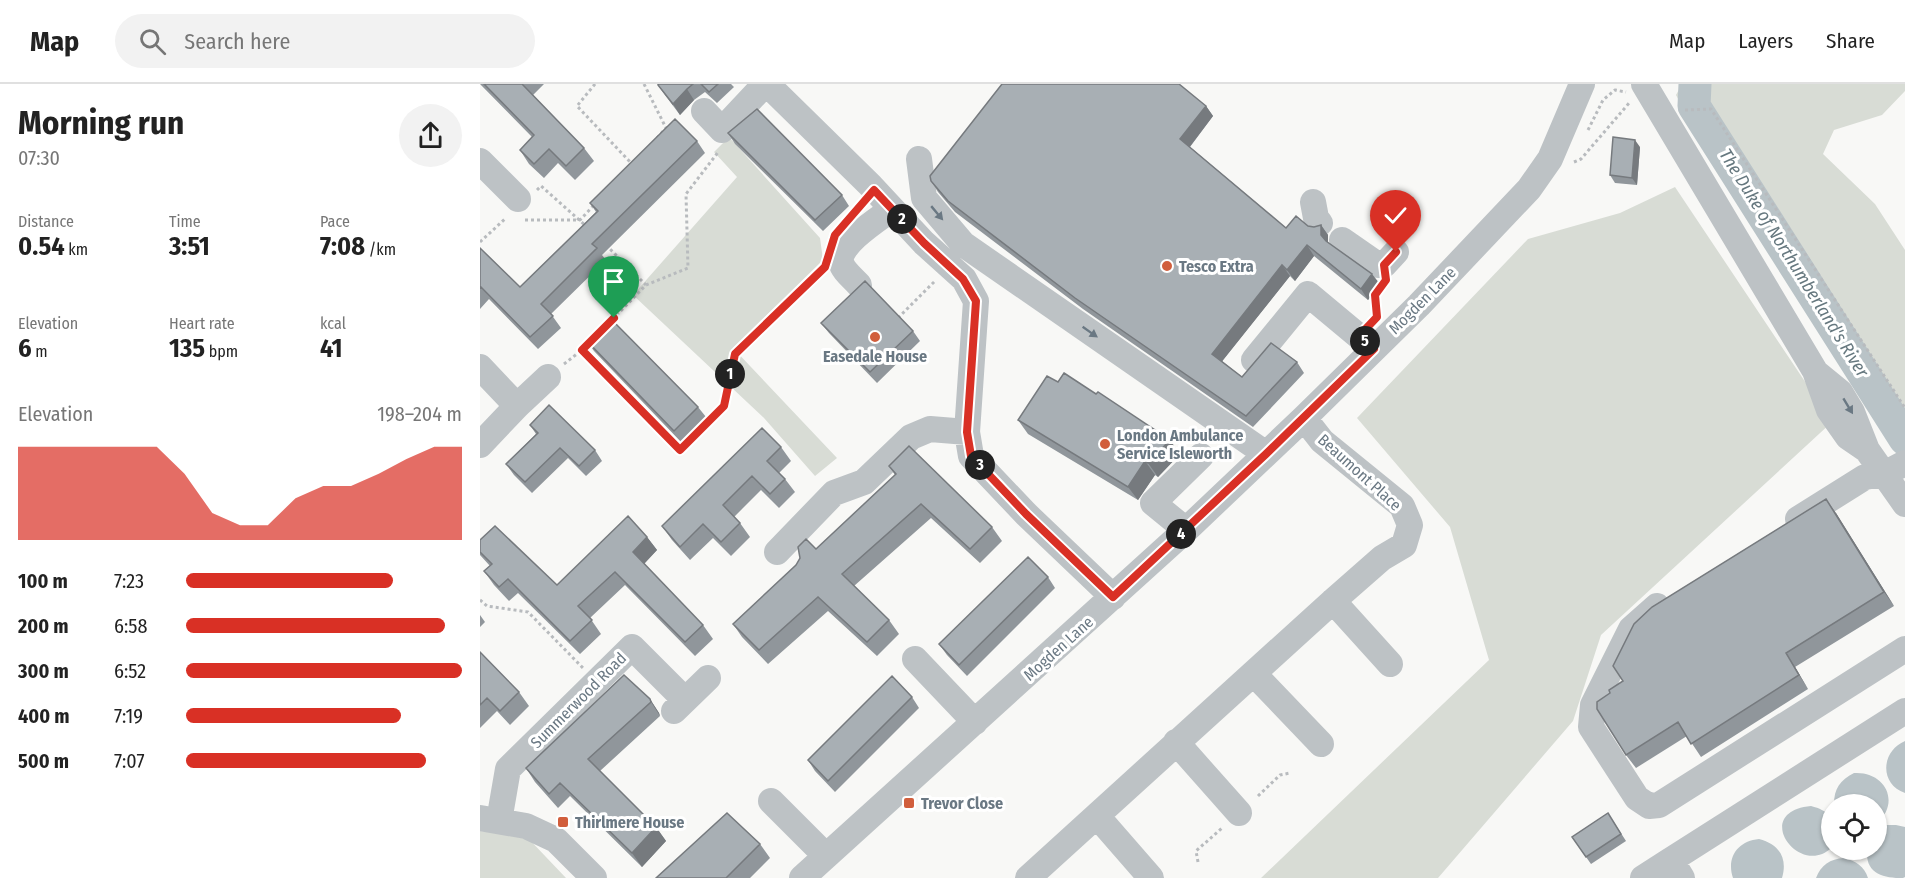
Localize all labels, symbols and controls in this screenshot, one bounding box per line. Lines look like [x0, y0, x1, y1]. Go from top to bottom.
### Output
search box [115, 14, 535, 68]
text: Map [30, 25, 79, 58]
icon: search [136, 25, 169, 58]
text: Search here [184, 28, 290, 55]
text: Map [1669, 28, 1705, 54]
text: Layers [1738, 28, 1793, 54]
text: Share [1826, 28, 1875, 54]
text: Morning run [18, 103, 184, 143]
button: share [399, 104, 462, 167]
water label: The Duke of Northumberland's River [1714, 145, 1874, 382]
text: 07:30 [18, 146, 60, 170]
pin [1370, 190, 1421, 252]
icon: check [1379, 199, 1412, 232]
pin: 2 [887, 204, 917, 234]
one-way arrow [930, 205, 943, 220]
text: 2 [898, 209, 906, 228]
text: Distance [18, 212, 74, 231]
text: Time [169, 212, 201, 231]
text: Pace [320, 212, 350, 231]
text: 0.54 [18, 231, 65, 262]
text: 3:51 [169, 231, 210, 262]
text: 7:08 [320, 231, 365, 262]
text: km [65, 240, 88, 259]
text: /km [365, 240, 396, 259]
pin [588, 256, 639, 318]
place label: Tesco Extra [1179, 257, 1254, 276]
marker: Tesco Extra [1160, 259, 1174, 273]
street label: Mogden Lane [1385, 263, 1460, 338]
icon: arrive [597, 265, 630, 298]
text: Elevation [18, 314, 78, 333]
text: Heart rate [169, 314, 235, 333]
text: kcal [320, 314, 346, 333]
one-way arrow [1081, 326, 1097, 338]
pin: 5 [1350, 326, 1380, 356]
marker: Easedale House [868, 330, 882, 344]
text: 5 [1361, 331, 1369, 350]
text: 6 [18, 333, 32, 364]
text: 135 [169, 333, 205, 364]
text: 41 [320, 333, 343, 364]
text: m [32, 342, 48, 361]
text: bpm [205, 342, 238, 361]
place label: Easedale House [823, 347, 927, 366]
pin: 1 [715, 359, 745, 389]
text: 1 [727, 364, 733, 383]
one-way arrow [1843, 398, 1853, 415]
text: Elevation [18, 402, 93, 426]
text: 198–204 m [377, 402, 462, 426]
place label: London Ambulance Service Isleworth [1117, 426, 1243, 463]
street label: Beaumont Place [1314, 430, 1405, 515]
marker: London Ambulance Service Isleworth [1098, 437, 1112, 451]
pin: 3 [965, 450, 995, 480]
text: 3 [976, 455, 984, 474]
pin: 4 [1166, 519, 1196, 549]
text: 4 [1177, 524, 1185, 543]
text: 100 m [18, 569, 68, 593]
text: 7:23 [114, 569, 144, 593]
street label: Mogden Lane [1020, 612, 1097, 685]
text: 200 m [18, 614, 69, 638]
text: 6:58 [114, 614, 147, 638]
street label: Summerwood Road [527, 649, 630, 752]
text: 300 m [18, 659, 69, 683]
text: 6:52 [114, 659, 146, 683]
text: 400 m [18, 704, 70, 728]
text: 7:19 [114, 704, 143, 728]
text: 500 m [18, 749, 69, 773]
text: 7:07 [114, 749, 145, 773]
place label: Trevor Close [921, 794, 1003, 813]
map controls [1821, 794, 1887, 860]
button: locate [1821, 794, 1887, 860]
marker: Trevor Close [902, 796, 916, 810]
place label: Thirlmere House [575, 813, 684, 832]
marker: Thirlmere House [556, 815, 570, 829]

